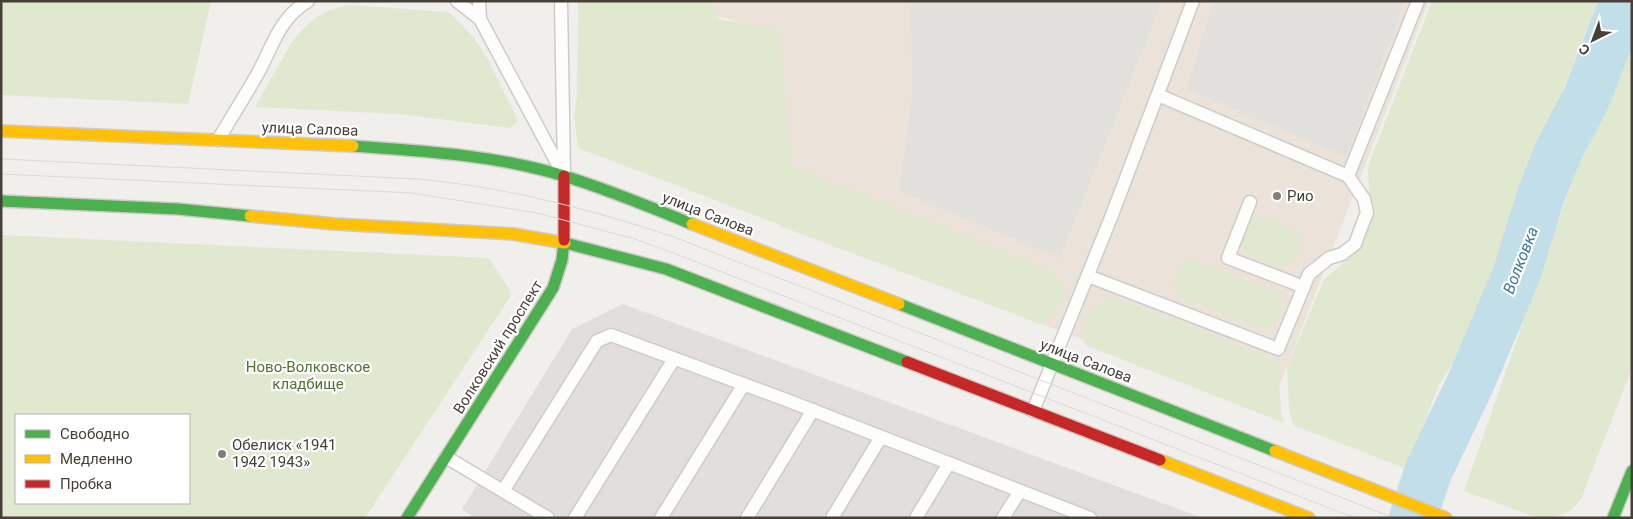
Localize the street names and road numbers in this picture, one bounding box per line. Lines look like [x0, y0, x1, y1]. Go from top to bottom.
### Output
street label: улица Салова [261, 118, 359, 140]
street label: улица Салова [660, 188, 756, 240]
street label: Волковский проспект [450, 277, 546, 417]
street label: улица Салова [1038, 335, 1134, 387]

